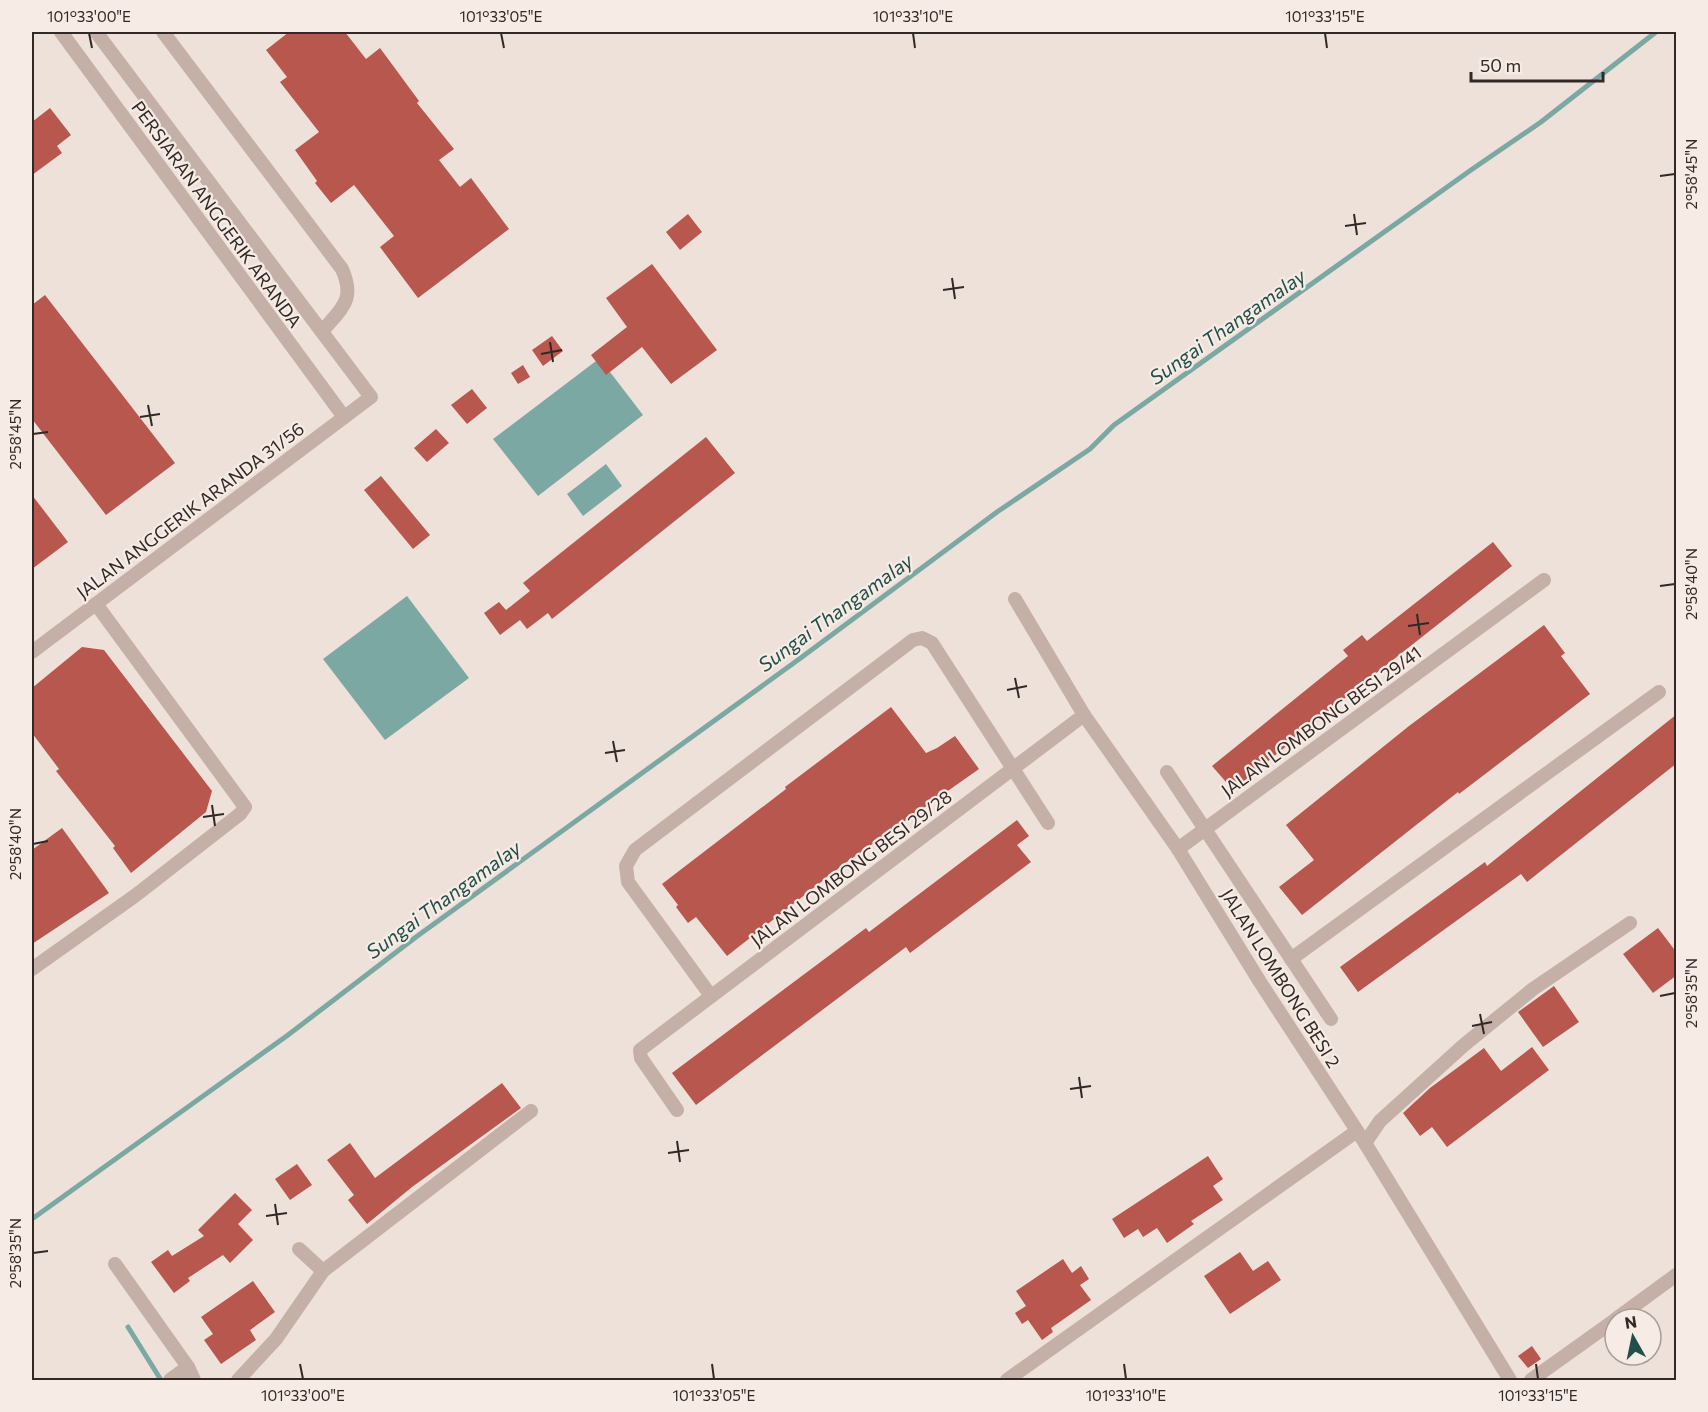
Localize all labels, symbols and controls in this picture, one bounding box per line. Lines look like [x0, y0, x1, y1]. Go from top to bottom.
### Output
text: 101°33'00"E [47, 7, 131, 25]
text: 101°33'05"E [460, 7, 542, 25]
text: 101°33'10"E [873, 7, 953, 25]
text: 101°33'15"E [1285, 7, 1365, 25]
scale bar [1471, 45, 1603, 83]
text: 50 m [1480, 54, 1521, 76]
street label: PERSIARAN ANGGERIK ARANDA [127, 96, 307, 332]
text: 2°58'45"N [1682, 139, 1700, 209]
water label: Sungai Thangamalay [1144, 263, 1310, 389]
text: 2°58'45"N [6, 399, 24, 469]
street label: JALAN ANGGERIK ARANDA 31/56 [72, 417, 308, 603]
water label: Sungai Thangamalay [753, 547, 917, 676]
text: 2°58'40"N [1682, 548, 1700, 620]
street label: JALAN LOMBONG BESI 29/41 [1217, 641, 1425, 801]
street label: JALAN LOMBONG BESI 29/28 [746, 785, 956, 951]
text: 2°58'40"N [6, 808, 24, 880]
water label: Sungai Thangamalay [361, 834, 525, 963]
street label: JALAN LOMBONG BESI 2 [1217, 884, 1345, 1072]
text: 2°58'35"N [1682, 958, 1700, 1028]
text: 2°58'35"N [6, 1218, 24, 1288]
north arrow [1603, 1307, 1663, 1367]
text: N [1623, 1311, 1638, 1332]
text: 101°33'00"E [261, 1386, 345, 1404]
text: 101°33'05"E [673, 1386, 755, 1404]
text: 101°33'10"E [1086, 1386, 1166, 1404]
text: 101°33'15"E [1498, 1386, 1578, 1404]

